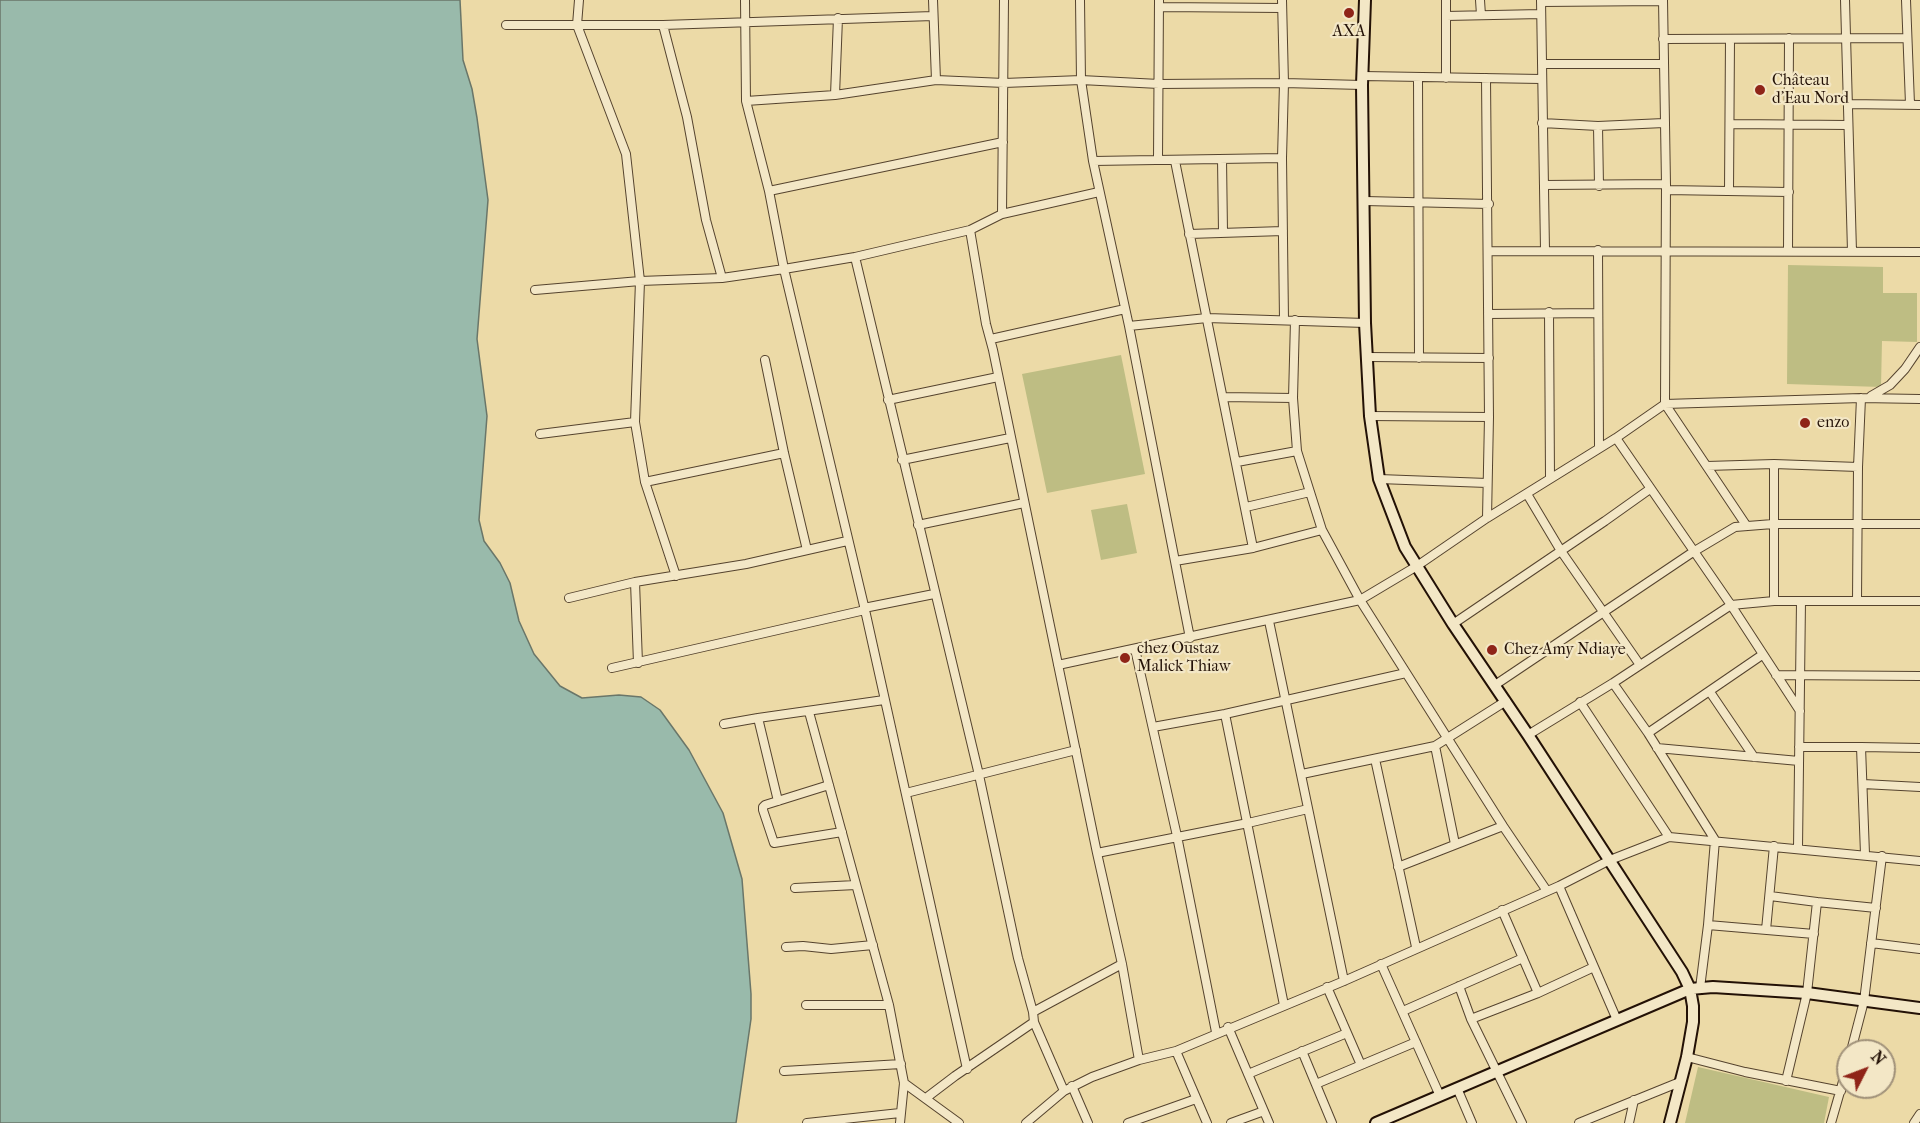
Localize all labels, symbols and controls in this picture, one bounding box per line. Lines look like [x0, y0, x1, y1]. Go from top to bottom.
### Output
marker: AXA [1342, 6, 1356, 20]
place label: AXA [1332, 22, 1366, 42]
place label: Château d'Eau Nord [1772, 71, 1849, 109]
marker: Château d'Eau Nord [1753, 83, 1767, 97]
place label: enzo [1817, 413, 1849, 433]
marker: enzo [1798, 416, 1812, 430]
place label: chez Oustaz Malick Thiaw [1137, 639, 1231, 677]
place label: Chez Amy Ndiaye [1504, 640, 1626, 660]
marker: Chez Amy Ndiaye [1485, 643, 1499, 657]
marker: chez Oustaz Malick Thiaw [1118, 651, 1132, 665]
north arrow [1836, 1039, 1896, 1099]
text: N [1867, 1047, 1889, 1069]

